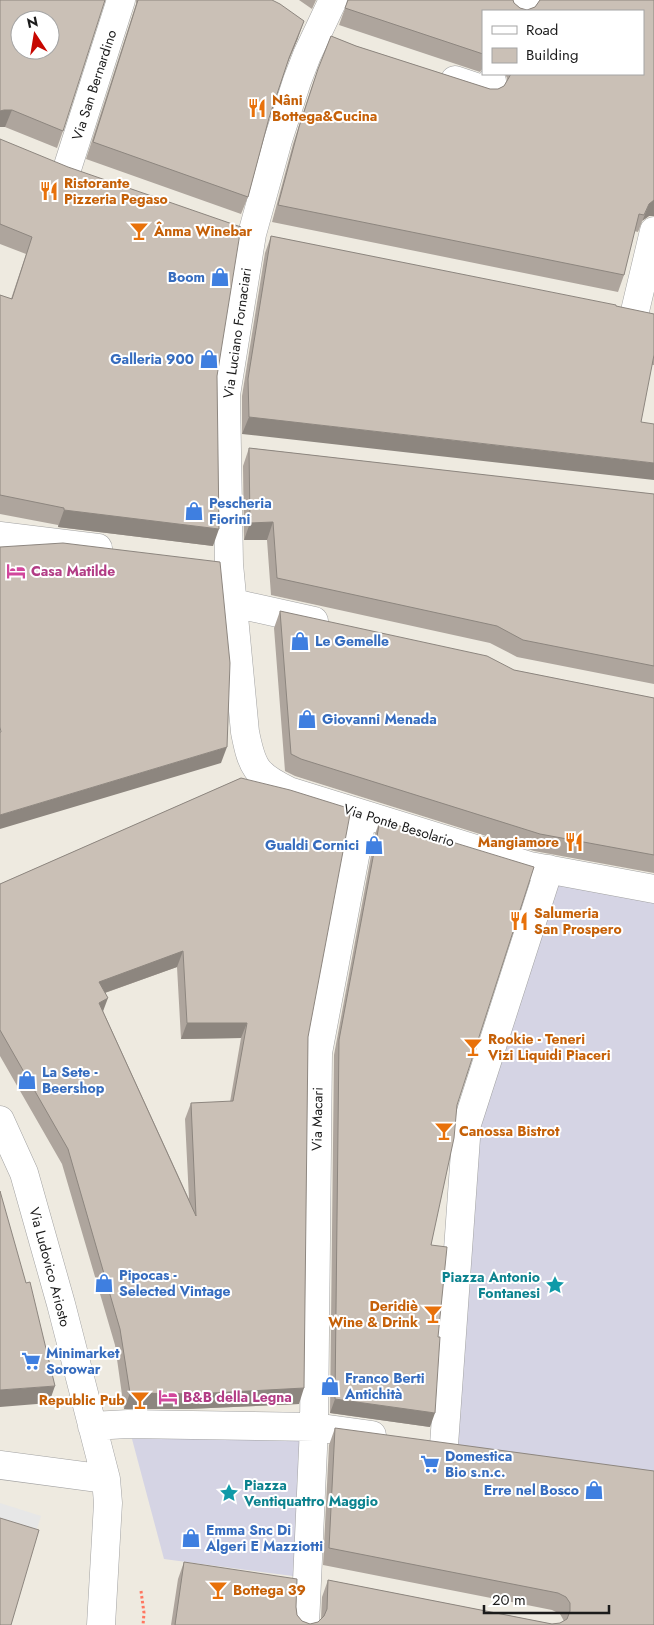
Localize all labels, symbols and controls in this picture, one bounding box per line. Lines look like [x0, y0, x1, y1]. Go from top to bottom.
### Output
north arrow [10, 10, 60, 60]
legend [482, 10, 644, 75]
text: N [25, 11, 40, 33]
text: Road [526, 19, 558, 41]
street label: Via San Bernardino [67, 27, 121, 143]
text: Building [526, 44, 578, 66]
place label: Nâni Bottega&Cucina [272, 90, 377, 126]
restaurant icon: Nâni Bottega&Cucina [246, 97, 268, 119]
place label: Ristorante Pizzeria Pegaso [64, 173, 168, 209]
restaurant icon: Ristorante Pizzeria Pegaso [38, 180, 60, 202]
bar icon: Ânma Winebar [128, 220, 150, 242]
place label: Ânma Winebar [153, 221, 253, 241]
shop icon: Boom [209, 266, 231, 288]
street label: Via Luciano Fornaciari [218, 266, 256, 400]
place label: Boom [168, 267, 205, 287]
shop icon: Galleria 900 [198, 348, 220, 370]
place label: Galleria 900 [110, 349, 194, 369]
place label: Pescheria Fiorini [209, 493, 272, 529]
shop icon: Pescheria Fiorini [183, 500, 205, 522]
hotel icon: Casa Matilde [5, 560, 27, 582]
place label: Casa Matilde [31, 561, 115, 581]
shop icon: Le Gemelle [289, 630, 311, 652]
place label: Le Gemelle [315, 631, 389, 651]
shop icon: Giovanni Menada [296, 708, 318, 730]
place label: Giovanni Menada [322, 709, 437, 729]
street label: Via Ponte Besolario [341, 799, 457, 852]
restaurant icon: Mangiamore [563, 831, 585, 853]
place label: Mangiamore [478, 832, 559, 852]
shop icon: Gualdi Cornici [363, 834, 385, 856]
place label: Gualdi Cornici [265, 835, 359, 855]
place label: Salumeria San Prospero [534, 903, 622, 939]
restaurant icon: Salumeria San Prospero [508, 910, 530, 932]
place label: Rookie - Teneri Vizi Liquidi Piaceri [487, 1029, 611, 1065]
bar icon: Rookie - Teneri Vizi Liquidi Piaceri [462, 1036, 484, 1058]
place label: La Sete - Beershop [42, 1062, 105, 1098]
shop icon: La Sete - Beershop [16, 1069, 38, 1091]
street label: Via Macari [306, 1087, 328, 1151]
bar icon: Canossa Bistrot [433, 1120, 455, 1142]
place label: Canossa Bistrot [459, 1121, 560, 1141]
street label: Via Ludovico Ariosto [24, 1205, 76, 1329]
place label: Pipocas - Selected Vintage [119, 1265, 231, 1301]
place label: Piazza Antonio Fontanesi [442, 1267, 540, 1303]
shop icon: Pipocas - Selected Vintage [93, 1272, 115, 1294]
place icon: Piazza Antonio Fontanesi [544, 1274, 566, 1296]
place label: Deridiè Wine & Drink [328, 1296, 418, 1332]
bar icon: Deridiè Wine & Drink [422, 1303, 444, 1325]
place label: Minimarket Sorowar [46, 1343, 120, 1379]
supermarket icon: Minimarket Sorowar [20, 1350, 42, 1372]
place label: Franco Berti Antichità [344, 1368, 425, 1404]
shop icon: Franco Berti Antichità [319, 1375, 341, 1397]
hotel icon: B&B della Legna [157, 1386, 179, 1408]
place label: B&B della Legna [183, 1387, 292, 1407]
bar icon: Republic Pub [129, 1389, 151, 1411]
place label: Republic Pub [39, 1390, 125, 1410]
place label: Domestica Bio s.n.c. [445, 1446, 512, 1482]
supermarket icon: Domestica Bio s.n.c. [419, 1453, 441, 1475]
place label: Piazza Ventiquattro Maggio [243, 1475, 378, 1511]
shop icon: Erre nel Bosco [583, 1479, 605, 1501]
place label: Erre nel Bosco [484, 1480, 579, 1500]
place icon: Piazza Ventiquattro Maggio [218, 1482, 240, 1504]
place label: Emma Snc Di Algeri E Mazziotti [205, 1520, 323, 1556]
shop icon: Emma Snc Di Algeri E Mazziotti [180, 1527, 202, 1549]
bar icon: Bottega 39 [207, 1579, 229, 1601]
place label: Bottega 39 [233, 1580, 306, 1600]
scale bar [484, 1582, 609, 1614]
text: 20 m [492, 1589, 526, 1611]

